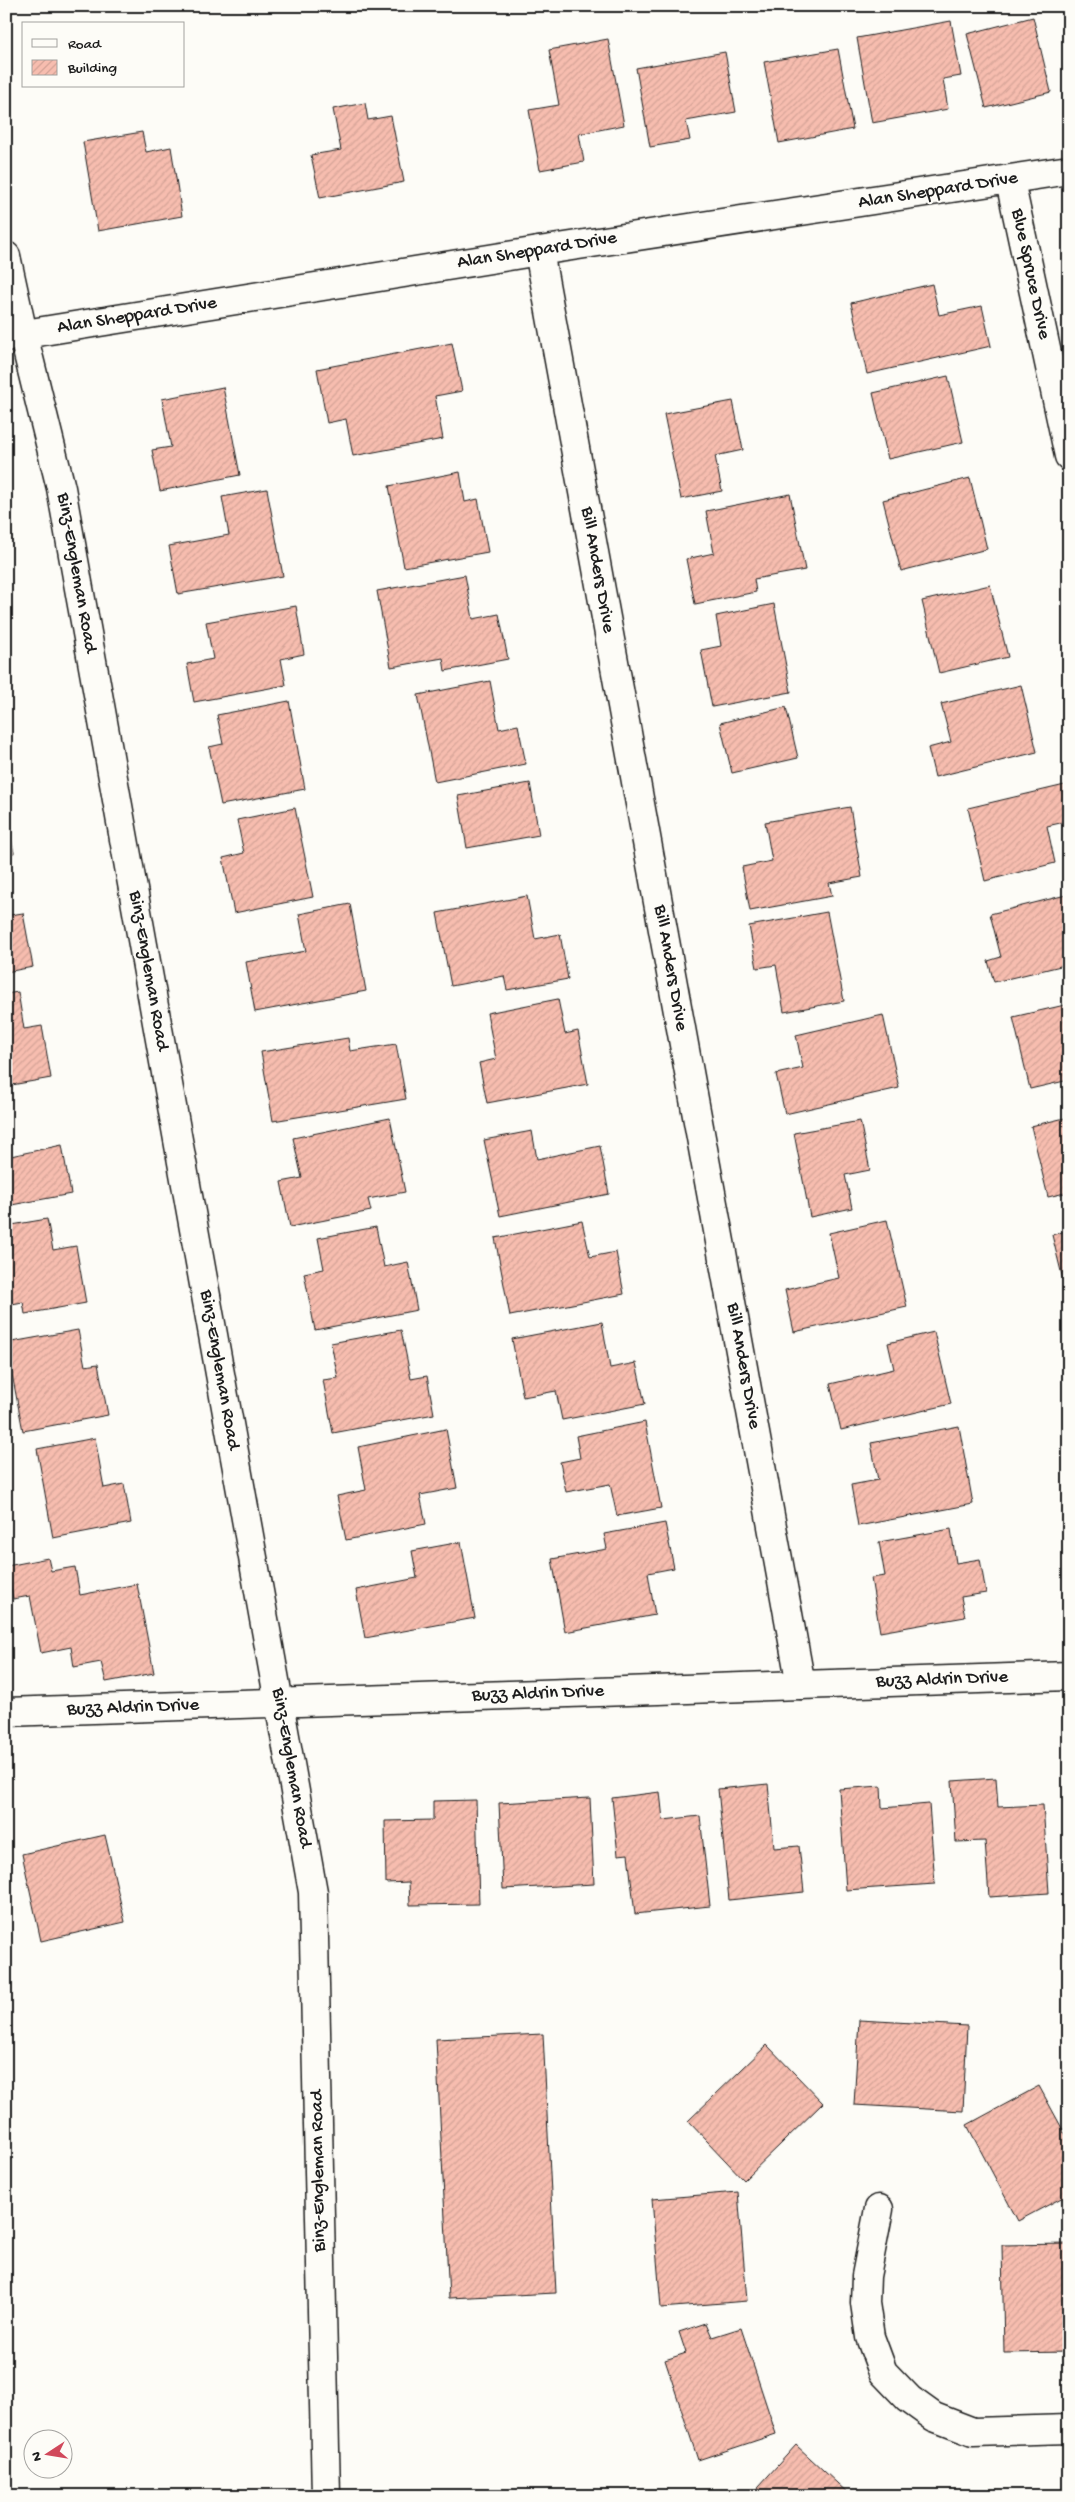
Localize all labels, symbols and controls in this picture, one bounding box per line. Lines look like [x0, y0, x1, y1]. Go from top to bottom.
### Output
legend [22, 22, 185, 88]
text: Road [68, 36, 102, 54]
text: Building [67, 60, 117, 78]
street label: Alan Sheppard Drive [857, 167, 1020, 215]
street label: Blue Spruce Drive [1005, 206, 1055, 342]
street label: Alan Sheppard Drive [456, 227, 619, 275]
street label: Alan Sheppard Drive [56, 292, 219, 340]
street label: Binz-Engleman Road [50, 490, 102, 657]
street label: Bill Anders Drive [574, 504, 619, 635]
street label: Binz-Engleman Road [122, 888, 174, 1055]
street label: Bill Anders Drive [647, 902, 692, 1033]
street label: Binz-Engleman Road [193, 1287, 245, 1454]
street label: Bill Anders Drive [720, 1300, 765, 1431]
street label: Buzz Aldrin Drive [875, 1666, 1009, 1694]
street label: Buzz Aldrin Drive [471, 1680, 605, 1708]
street label: Binz-Engleman Road [265, 1685, 317, 1852]
street label: Buzz Aldrin Drive [66, 1694, 200, 1722]
street label: Binz-Engleman Road [306, 2088, 332, 2253]
north arrow [22, 2430, 72, 2480]
text: N [28, 2450, 47, 2462]

